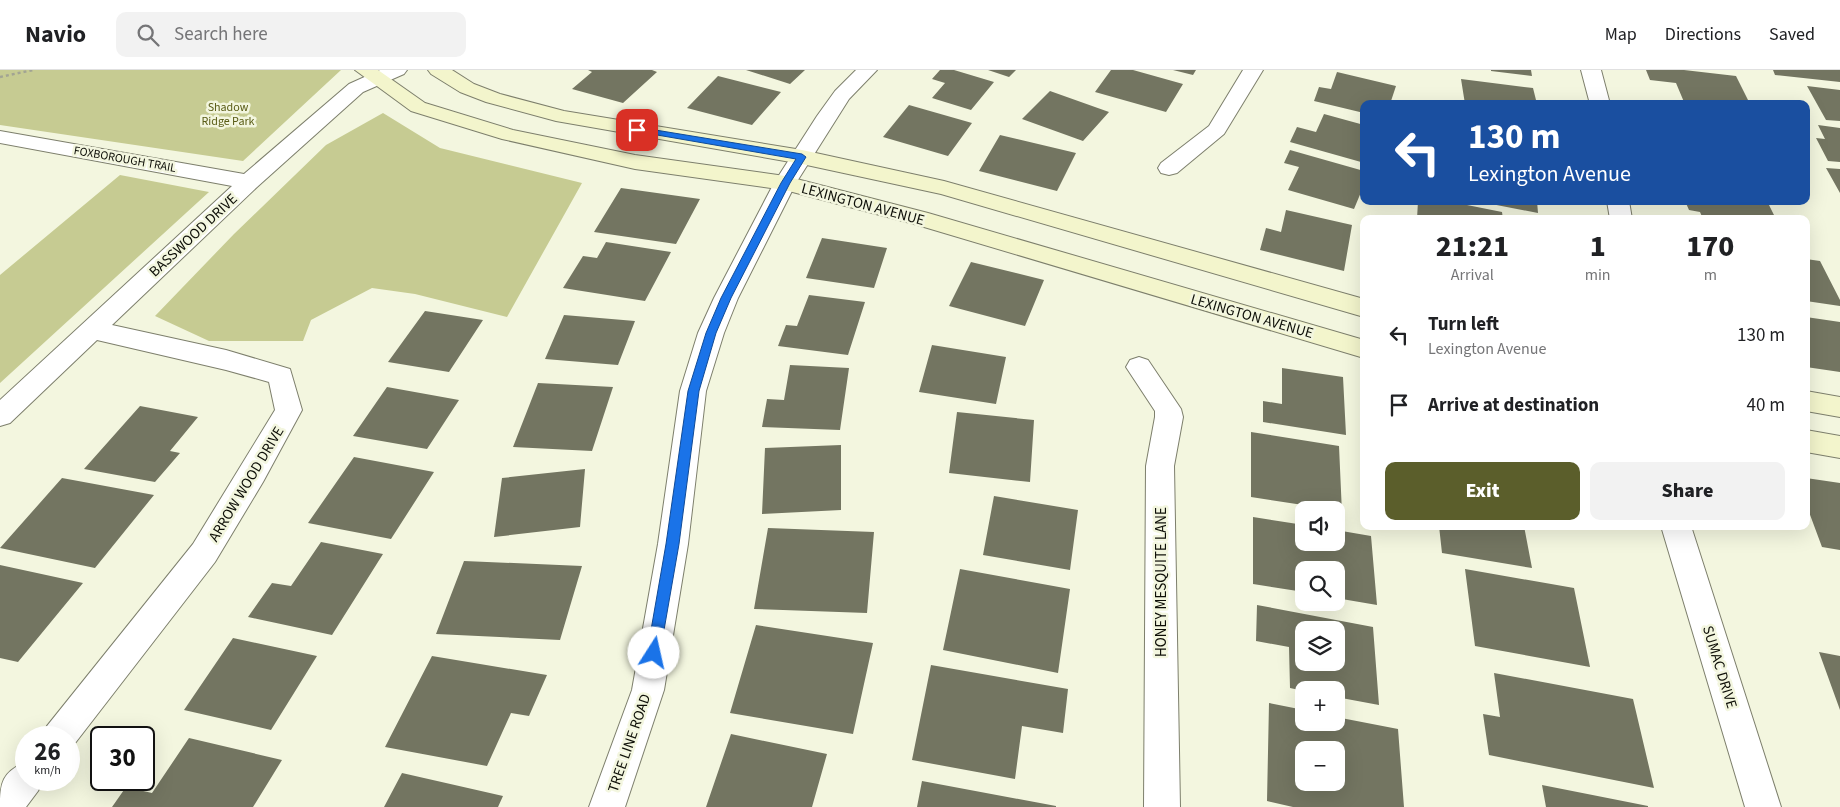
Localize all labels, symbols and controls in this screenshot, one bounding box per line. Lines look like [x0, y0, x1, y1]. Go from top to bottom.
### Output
search box [116, 12, 466, 57]
text: Navio [25, 17, 86, 52]
icon: search [134, 21, 162, 49]
text: Search here [174, 21, 268, 48]
text: Map [1605, 22, 1637, 47]
text: Directions [1665, 22, 1741, 47]
text: Saved [1769, 22, 1815, 47]
park label: Shadow Ridge Park [201, 99, 255, 130]
pin [616, 109, 658, 151]
text: 130 m [1468, 112, 1560, 162]
icon: arrive [623, 116, 651, 144]
icon: left [1385, 120, 1450, 185]
street label: FOXBOROUGH TRAIL [72, 142, 178, 177]
text: Lexington Avenue [1468, 158, 1631, 190]
street label: LEXINGTON AVENUE [799, 178, 927, 231]
street label: BASSWOOD DRIVE [145, 189, 242, 282]
text: 21:21 [1436, 225, 1509, 268]
text: 1 [1590, 225, 1606, 268]
text: 170 [1686, 225, 1734, 268]
text: Arrival [1451, 264, 1494, 286]
text: min [1585, 264, 1611, 286]
text: m [1704, 264, 1717, 286]
street label: LEXINGTON AVENUE [1188, 289, 1316, 344]
text: Turn left [1428, 311, 1499, 338]
icon: left [1385, 321, 1413, 349]
text: 130 m [1737, 322, 1785, 349]
text: Lexington Avenue [1428, 338, 1546, 360]
icon: arrive [1385, 391, 1413, 419]
text: Arrive at destination [1428, 392, 1599, 419]
text: 40 m [1747, 392, 1785, 419]
street label: ARROW WOOD DRIVE [204, 423, 289, 546]
button: Exit [1385, 462, 1580, 520]
button: Share [1590, 462, 1785, 520]
map controls [1295, 501, 1345, 791]
button: sound [1295, 501, 1345, 551]
street label: HONEY MESQUITE LANE [1151, 507, 1172, 657]
button: search [1295, 561, 1345, 611]
button: layers [1295, 621, 1345, 671]
street label: SUMAC DRIVE [1697, 623, 1742, 711]
position arrow [627, 626, 679, 678]
button: + [1295, 681, 1345, 731]
street label: TREE LINE ROAD [603, 691, 656, 795]
speed limit sign: 30 [90, 726, 155, 791]
text: 26 [34, 734, 61, 770]
button: − [1295, 741, 1345, 791]
text: km/h [34, 762, 61, 779]

